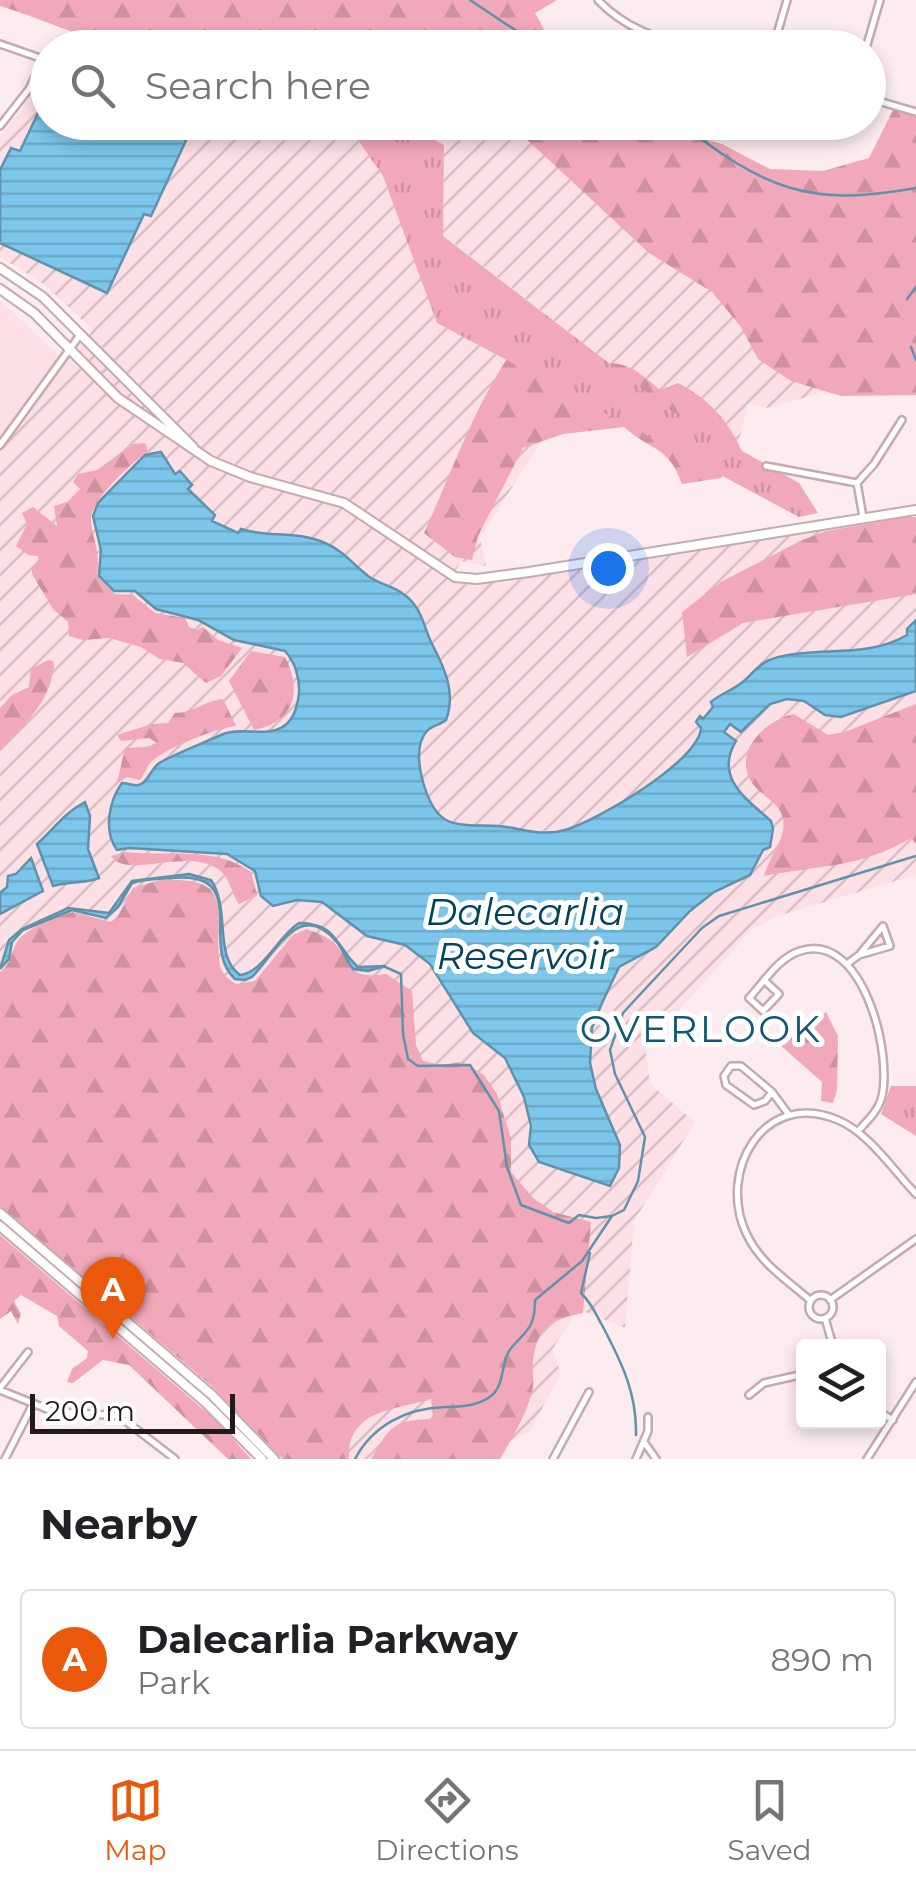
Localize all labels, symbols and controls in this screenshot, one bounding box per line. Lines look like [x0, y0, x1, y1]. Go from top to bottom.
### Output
search box [30, 30, 886, 140]
icon: search [65, 58, 120, 113]
text: Search here [145, 62, 371, 109]
your location [583, 543, 634, 594]
water label: Dalecarlia Reservoir [426, 888, 624, 979]
district label: OVERLOOK [580, 1005, 822, 1052]
pin: A [80, 1256, 146, 1339]
map controls [796, 1339, 886, 1429]
button: layers [796, 1339, 886, 1429]
scale bar [30, 1389, 235, 1434]
text: 200 m [45, 1394, 135, 1428]
text: Nearby [40, 1498, 197, 1550]
text: Dalecarlia Parkway [137, 1616, 518, 1663]
text: A [62, 1640, 87, 1679]
text: 890 m [771, 1640, 874, 1679]
text: Park [137, 1663, 210, 1702]
tab: Map [104, 1773, 167, 1867]
tab: Directions [375, 1773, 519, 1867]
tab: Saved [727, 1773, 812, 1867]

